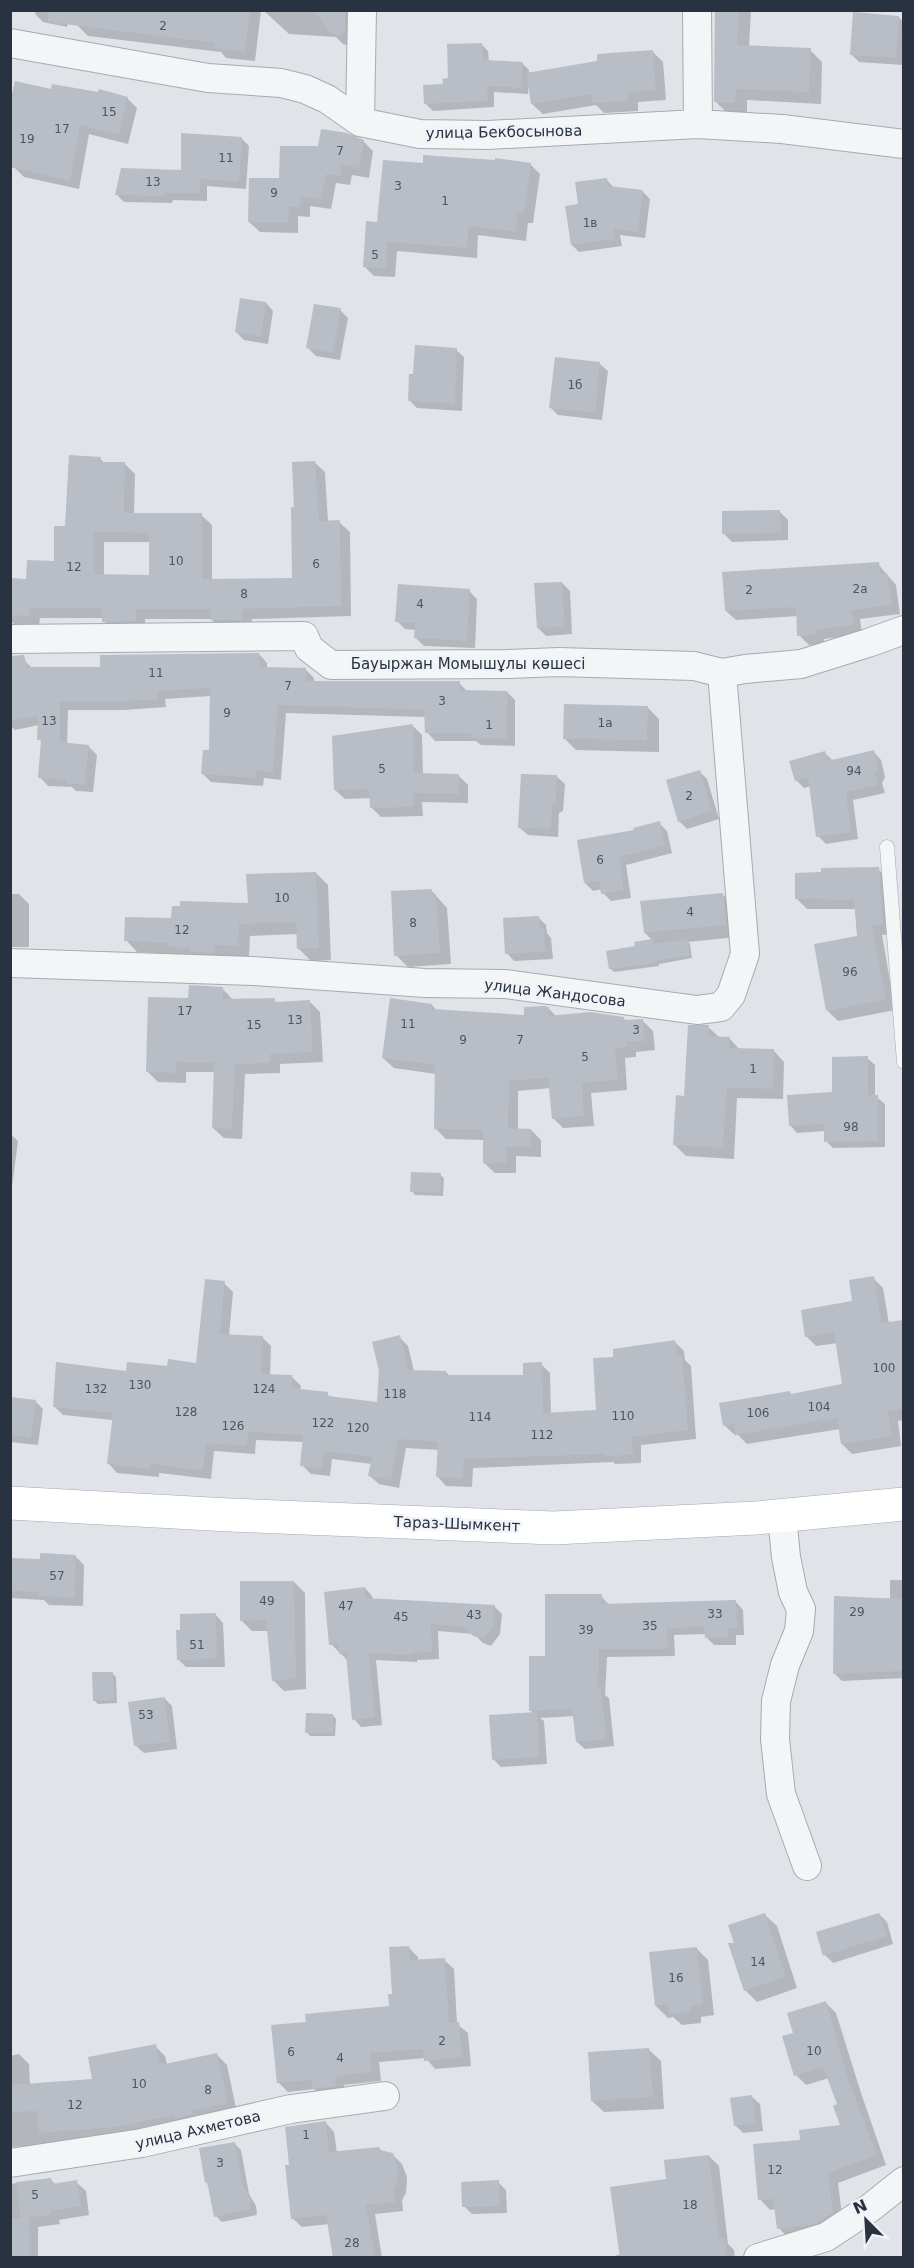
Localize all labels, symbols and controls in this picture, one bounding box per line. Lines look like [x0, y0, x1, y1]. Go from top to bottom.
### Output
house number: 2 [159, 19, 167, 33]
house number: 15 [101, 105, 117, 119]
house number: 17 [54, 122, 70, 136]
street label: улица Бекбосынова [426, 122, 582, 142]
house number: 19 [19, 132, 35, 146]
house number: 7 [336, 144, 344, 158]
house number: 11 [218, 151, 234, 165]
house number: 13 [145, 175, 161, 189]
house number: 3 [394, 179, 402, 193]
house number: 9 [270, 186, 278, 200]
house number: 1 [441, 194, 449, 208]
house number: 1в [583, 216, 597, 230]
house number: 5 [371, 248, 379, 262]
house number: 1б [567, 378, 583, 392]
house number: 10 [168, 554, 184, 568]
house number: 6 [312, 557, 320, 571]
house number: 12 [66, 560, 82, 574]
house number: 2а [853, 582, 868, 596]
house number: 2 [745, 583, 753, 597]
house number: 8 [240, 587, 248, 601]
house number: 4 [416, 597, 424, 611]
street label: Бауыржан Момышұлы көшесі [351, 655, 585, 673]
house number: 11 [148, 666, 164, 680]
house number: 7 [284, 679, 292, 693]
house number: 3 [438, 694, 446, 708]
house number: 9 [223, 706, 231, 720]
house number: 13 [41, 714, 57, 728]
house number: 1а [598, 716, 613, 730]
house number: 1 [485, 718, 493, 732]
house number: 5 [378, 762, 386, 776]
house number: 94 [846, 764, 862, 778]
house number: 2 [685, 789, 693, 803]
house number: 6 [596, 853, 604, 867]
house number: 10 [274, 891, 290, 905]
house number: 4 [686, 905, 694, 919]
house number: 8 [409, 916, 417, 930]
house number: 12 [174, 923, 190, 937]
house number: 96 [842, 965, 858, 979]
street label: улица Жандосова [483, 975, 627, 1011]
house number: 17 [177, 1004, 193, 1018]
house number: 13 [287, 1013, 303, 1027]
house number: 11 [400, 1017, 416, 1031]
house number: 15 [246, 1018, 262, 1032]
house number: 3 [632, 1023, 640, 1037]
house number: 9 [459, 1033, 467, 1047]
house number: 7 [516, 1033, 524, 1047]
house number: 5 [581, 1050, 589, 1064]
house number: 1 [749, 1062, 757, 1076]
house number: 98 [843, 1120, 859, 1134]
house number: 100 [873, 1361, 895, 1375]
house number: 130 [129, 1378, 151, 1392]
house number: 132 [85, 1382, 107, 1396]
house number: 124 [253, 1382, 275, 1396]
house number: 118 [384, 1387, 406, 1401]
house number: 104 [808, 1400, 830, 1414]
house number: 128 [175, 1405, 197, 1419]
house number: 106 [747, 1406, 769, 1420]
house number: 110 [612, 1409, 634, 1423]
house number: 114 [469, 1410, 491, 1424]
house number: 122 [312, 1416, 334, 1430]
house number: 126 [222, 1419, 244, 1433]
house number: 120 [347, 1421, 369, 1435]
house number: 112 [531, 1428, 553, 1442]
street label: Тараз-Шымкент [392, 1513, 521, 1535]
house number: 57 [49, 1569, 65, 1583]
house number: 49 [259, 1594, 275, 1608]
house number: 47 [338, 1599, 354, 1613]
house number: 29 [849, 1605, 865, 1619]
house number: 33 [707, 1607, 723, 1621]
house number: 43 [466, 1608, 482, 1622]
house number: 45 [393, 1610, 409, 1624]
house number: 35 [642, 1619, 658, 1633]
house number: 39 [578, 1623, 594, 1637]
house number: 51 [189, 1638, 205, 1652]
house number: 53 [138, 1708, 154, 1722]
house number: 14 [750, 1955, 766, 1969]
house number: 16 [668, 1971, 684, 1985]
house number: 2 [438, 2034, 446, 2048]
house number: 10 [806, 2044, 822, 2058]
house number: 6 [287, 2045, 295, 2059]
house number: 4 [336, 2051, 344, 2065]
house number: 10 [131, 2077, 147, 2091]
house number: 8 [204, 2083, 212, 2097]
house number: 12 [67, 2098, 83, 2112]
street label: улица Ахметова [134, 2107, 262, 2153]
house number: 1 [302, 2128, 310, 2142]
house number: 3 [216, 2156, 224, 2170]
house number: 12 [767, 2163, 783, 2177]
house number: 5 [31, 2188, 39, 2202]
north arrow [836, 2190, 896, 2250]
text: N [850, 2195, 870, 2218]
house number: 18 [682, 2198, 698, 2212]
house number: 28 [344, 2236, 360, 2250]

